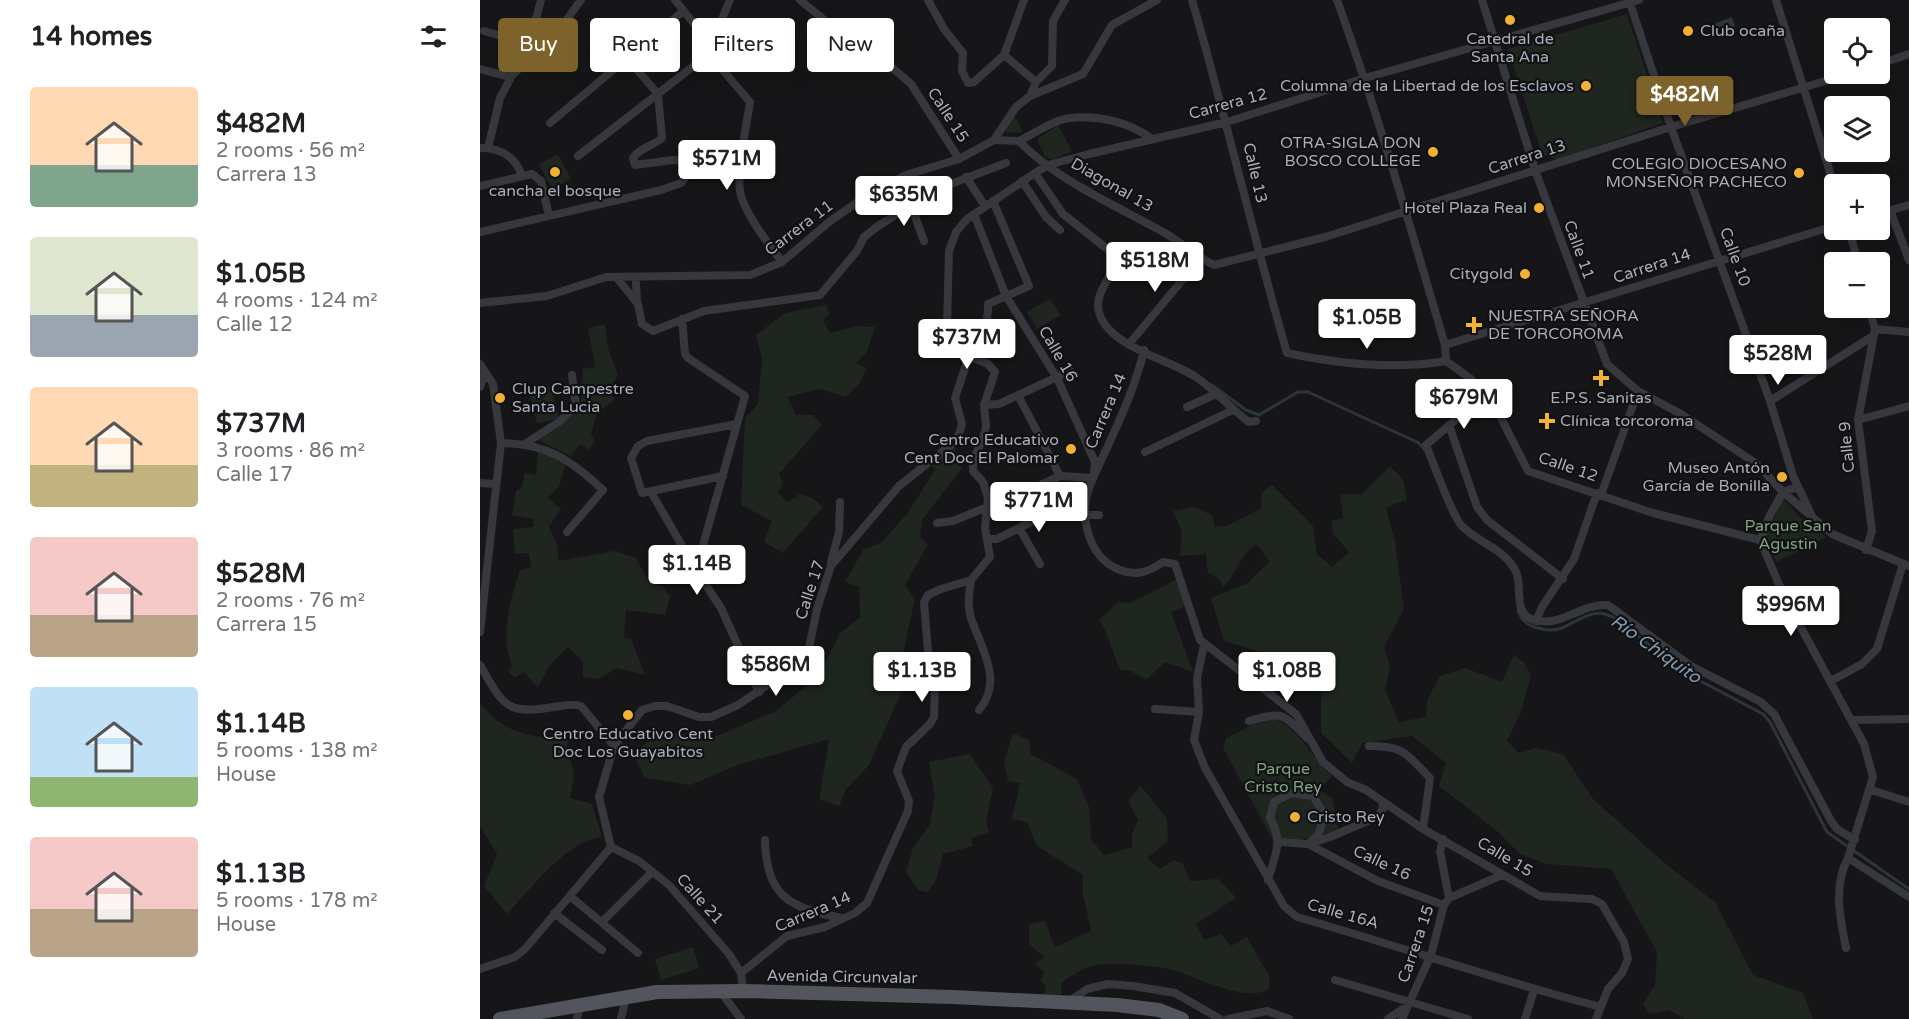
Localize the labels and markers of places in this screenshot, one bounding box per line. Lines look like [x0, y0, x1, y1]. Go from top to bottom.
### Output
marker: Catedral de Santa Ana [1503, 13, 1517, 27]
place label: Club ocaña [1700, 21, 1785, 41]
marker: Club ocaña [1681, 24, 1695, 38]
place label: Catedral de Santa Ana [1466, 29, 1554, 67]
place label: Columna de la Libertad de los Esclavos [1280, 76, 1574, 96]
pin: $482M [1643, 76, 1727, 127]
marker: Columna de la Libertad de los Esclavos [1579, 79, 1593, 93]
place label: OTRA-SIGLA DON BOSCO COLLEGE [1280, 133, 1421, 171]
pin: $571M [685, 140, 769, 191]
marker: OTRA-SIGLA DON BOSCO COLLEGE [1426, 145, 1440, 159]
place label: COLEGIO DIOCESANO MONSEÑOR PACHECO [1605, 154, 1787, 192]
marker: cancha el bosque [548, 165, 562, 179]
marker: COLEGIO DIOCESANO MONSEÑOR PACHECO [1792, 166, 1806, 180]
pin: $635M [862, 176, 946, 227]
place label: cancha el bosque [489, 181, 621, 201]
place label: Hotel Plaza Real [1404, 198, 1527, 218]
marker: Hotel Plaza Real [1532, 201, 1546, 215]
pin: $518M [1113, 242, 1197, 293]
place label: Citygold [1449, 264, 1513, 284]
marker: Citygold [1518, 267, 1532, 281]
pin: $1.05B [1318, 299, 1416, 350]
place label: NUESTRA SEÑORA DE TORCOROMA [1488, 306, 1639, 344]
marker: NUESTRA SEÑORA DE TORCOROMA [1465, 316, 1483, 334]
pin: $737M [925, 319, 1009, 370]
pin: $528M [1736, 335, 1820, 386]
marker: E.P.S. Sanitas [1592, 369, 1610, 387]
place label: Clup Campestre Santa Lucia [512, 379, 634, 417]
pin: $679M [1422, 379, 1506, 430]
place label: E.P.S. Sanitas [1550, 388, 1652, 408]
marker: Clup Campestre Santa Lucia [493, 391, 507, 405]
place label: Clínica torcoroma [1560, 411, 1694, 431]
marker: Clínica torcoroma [1538, 412, 1556, 430]
place label: Centro Educativo Cent Doc El Palomar [904, 430, 1060, 468]
marker: Centro Educativo Cent Doc El Palomar [1064, 442, 1078, 456]
place label: Museo Antón García de Bonilla [1643, 458, 1770, 496]
marker: Museo Antón García de Bonilla [1775, 470, 1789, 484]
pin: $771M [997, 482, 1081, 533]
pin: $1.14B [648, 545, 746, 596]
pin: $996M [1749, 586, 1833, 637]
pin: $586M [734, 646, 818, 697]
pin: $1.13B [873, 652, 971, 703]
pin: $1.08B [1238, 652, 1336, 703]
marker: Centro Educativo Cent Doc Los Guayabitos [621, 708, 635, 722]
place label: Centro Educativo Cent Doc Los Guayabitos [543, 724, 713, 762]
place label: Cristo Rey [1307, 807, 1385, 827]
marker: Cristo Rey [1288, 810, 1302, 824]

